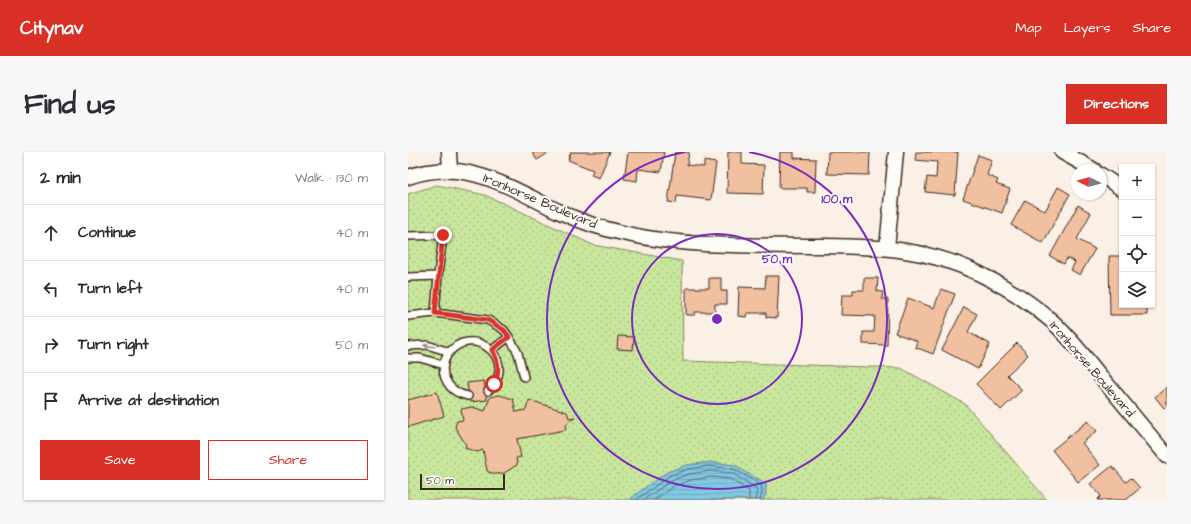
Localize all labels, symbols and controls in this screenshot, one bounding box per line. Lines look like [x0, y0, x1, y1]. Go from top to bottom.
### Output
text: Citynav [20, 15, 83, 42]
text: Map [1015, 18, 1042, 38]
text: Layers [1064, 18, 1111, 38]
text: Share [1133, 18, 1171, 38]
button: Directions [1066, 84, 1167, 124]
text: Find us [24, 85, 115, 124]
north arrow [1071, 164, 1107, 200]
map controls [1119, 164, 1155, 308]
button: + [1119, 164, 1155, 200]
text: 2 min [40, 166, 81, 190]
text: Walk · 130 m [295, 169, 368, 187]
street label: Ironhorse Boulevard [480, 169, 600, 233]
text: 100 m [822, 191, 853, 208]
button: − [1119, 200, 1155, 236]
icon: ahead [40, 222, 62, 244]
text: Continue [78, 222, 136, 243]
text: 40 m [336, 224, 368, 242]
route end [434, 226, 452, 244]
button: locate [1119, 236, 1155, 272]
text: 50 m [762, 251, 793, 268]
button: layers [1119, 272, 1155, 308]
icon: left [40, 278, 62, 300]
text: Turn left [78, 278, 142, 299]
text: 40 m [336, 280, 368, 298]
centre of rings [710, 312, 724, 326]
street label: Ironhorse Boulevard [1045, 317, 1139, 421]
icon: right [40, 334, 62, 356]
text: Turn right [78, 334, 149, 355]
text: 50 m [335, 336, 368, 354]
one-way arrow [423, 343, 435, 349]
route start [485, 375, 503, 393]
icon: arrive [40, 390, 62, 412]
text: Arrive at destination [78, 390, 219, 411]
button: Save [40, 440, 200, 480]
button: Share [208, 440, 368, 480]
scale bar [420, 472, 505, 491]
text: 50 m [426, 473, 454, 488]

